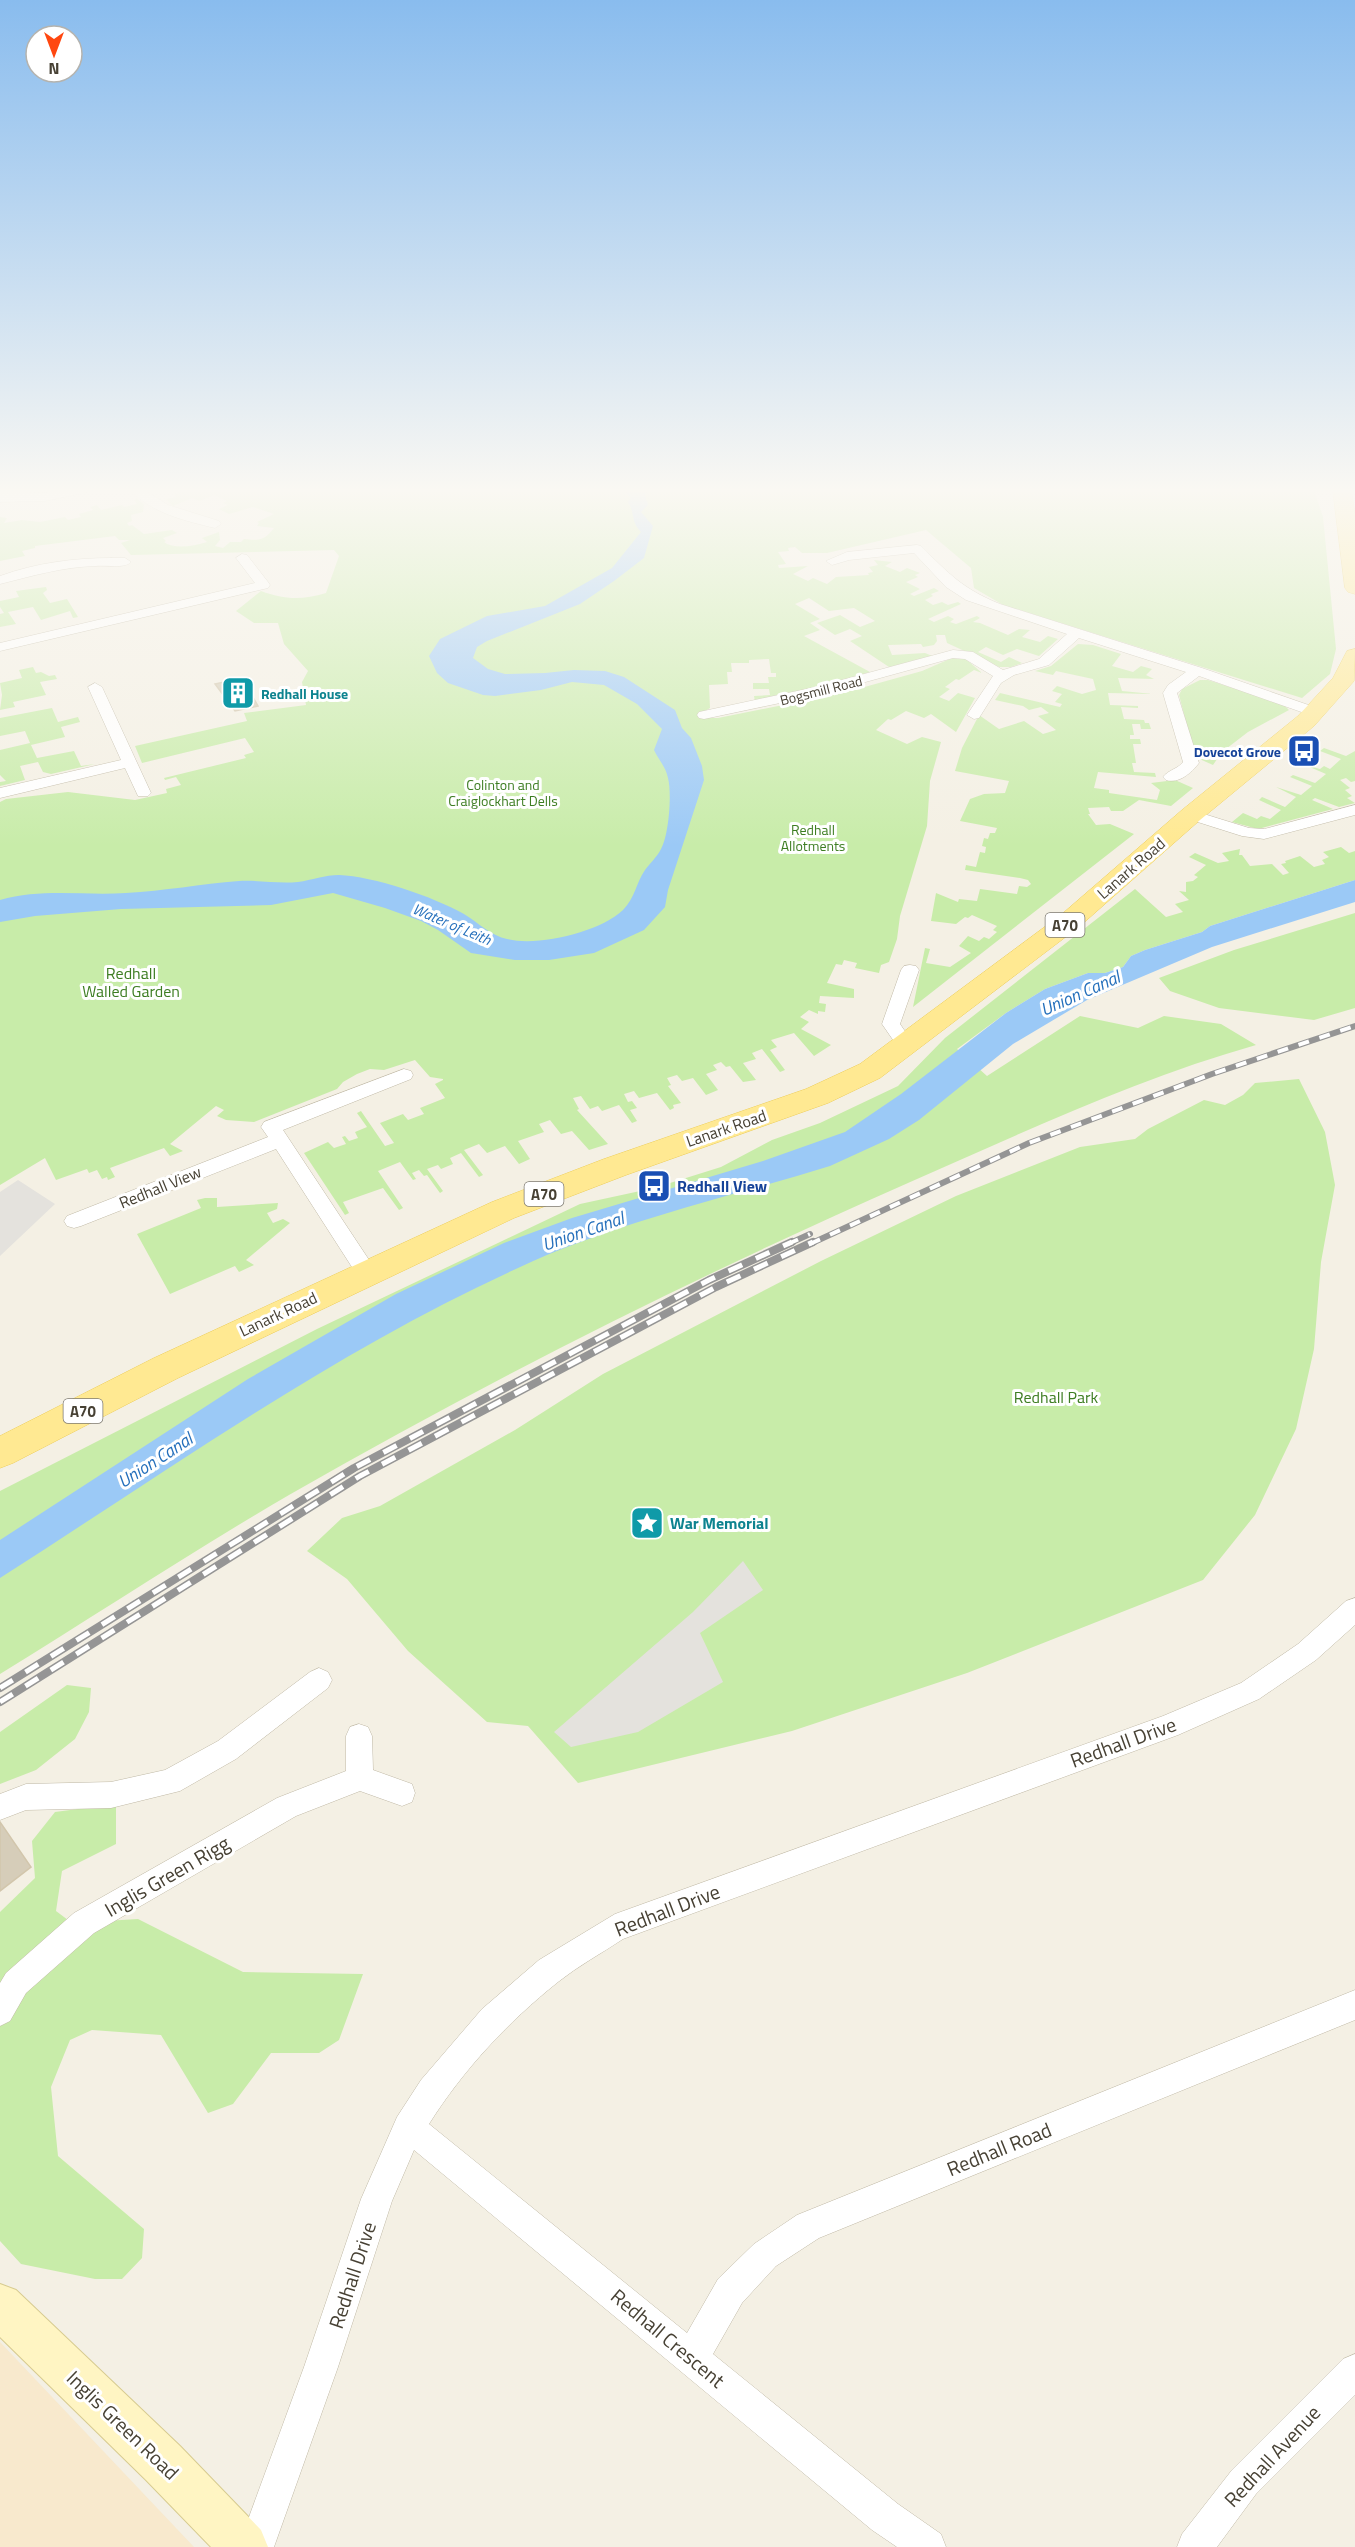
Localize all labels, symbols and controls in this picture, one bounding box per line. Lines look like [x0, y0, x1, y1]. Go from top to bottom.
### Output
north arrow [24, 24, 84, 84]
text: N [48, 57, 60, 81]
street label: Bogsmill Road [778, 670, 864, 710]
building icon: Redhall House [220, 675, 256, 711]
place label: Redhall House [261, 683, 348, 704]
bus stop icon: Dovecot Grove [1286, 733, 1322, 769]
place label: Dovecot Grove [1194, 741, 1281, 762]
park label: Colinton and Craiglockhart Dells [448, 774, 558, 811]
park label: Redhall Allotments [781, 819, 845, 856]
street label: Lanark Road [1092, 832, 1170, 904]
water label: Water of Leith [409, 897, 495, 951]
road number: A70 [1046, 913, 1084, 937]
park label: Redhall Walled Garden [82, 961, 180, 1003]
water label: Union Canal [1036, 963, 1126, 1023]
street label: Lanark Road [683, 1103, 769, 1153]
street label: Redhall View [115, 1160, 205, 1214]
bus stop icon: Redhall View [636, 1168, 672, 1204]
place label: Redhall View [677, 1174, 767, 1198]
road number: A70 [524, 1182, 564, 1206]
water label: Union Canal [539, 1204, 630, 1258]
street label: Lanark Road [235, 1285, 321, 1343]
park label: Redhall Park [1014, 1385, 1099, 1409]
road number: A70 [64, 1399, 103, 1423]
water label: Union Canal [112, 1424, 200, 1494]
place icon: War Memorial [629, 1505, 665, 1541]
place label: War Memorial [670, 1511, 769, 1535]
street label: Redhall Drive [1066, 1708, 1180, 1776]
street label: Inglis Green Rigg [99, 1828, 235, 1924]
street label: Redhall Drive [610, 1876, 724, 1944]
street label: Redhall Road [942, 2114, 1056, 2184]
street label: Redhall Drive [320, 2217, 384, 2333]
street label: Redhall Crescent [604, 2281, 732, 2395]
street label: Inglis Green Road [60, 2363, 186, 2487]
street label: Redhall Avenue [1216, 2398, 1328, 2514]

